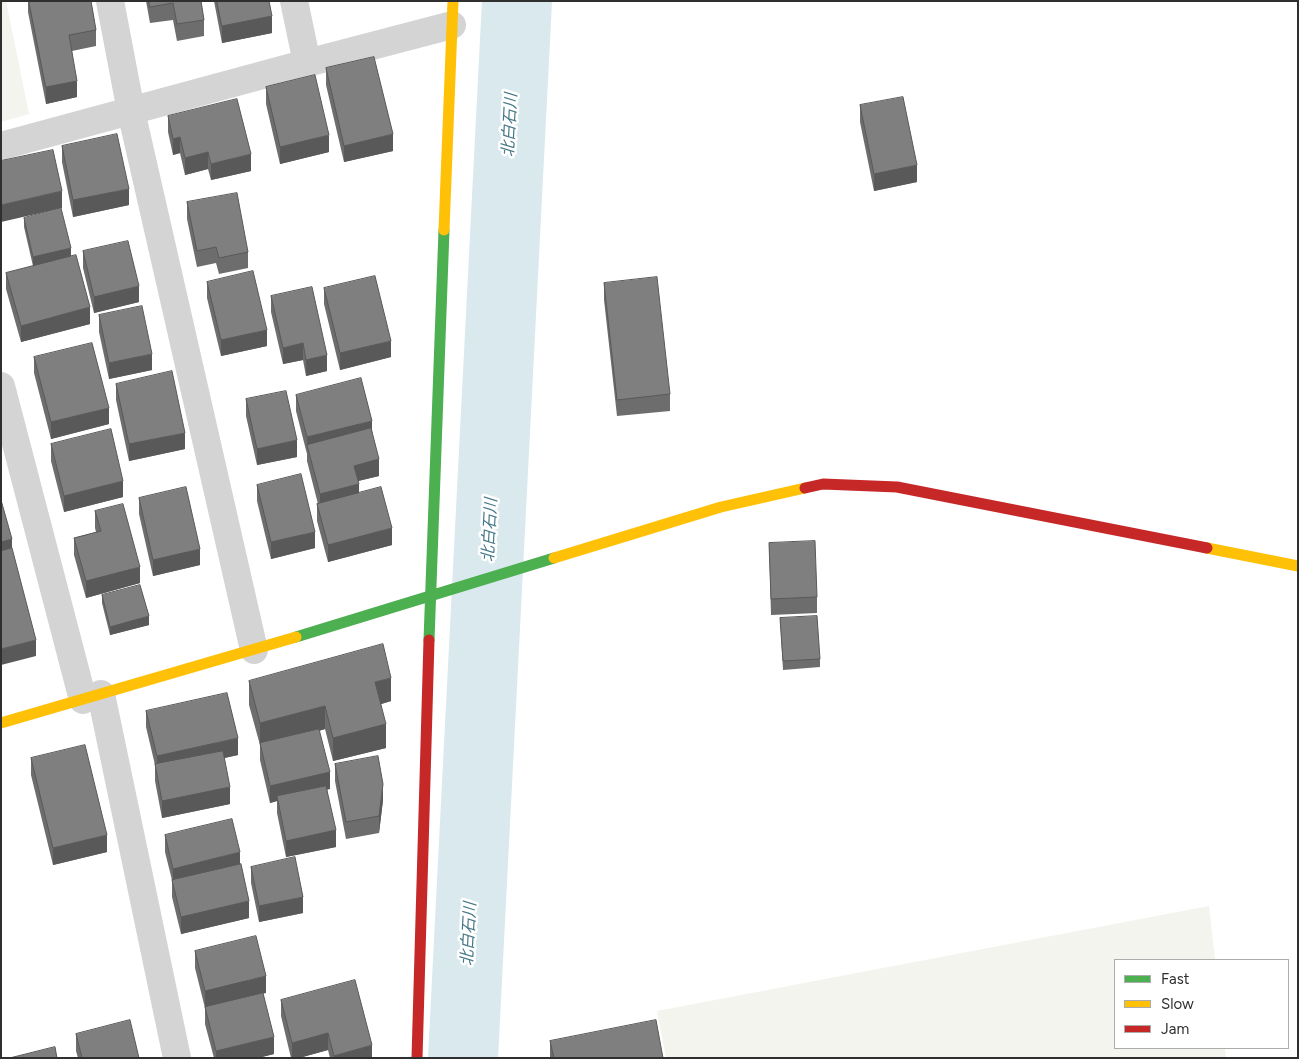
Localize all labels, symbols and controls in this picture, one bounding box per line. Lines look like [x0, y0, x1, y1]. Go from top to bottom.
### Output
water label: 北白石川 [499, 93, 521, 157]
water label: 北白石川 [479, 498, 501, 562]
water label: 北白石川 [458, 902, 480, 966]
legend [1114, 959, 1289, 1049]
text: Fast [1161, 970, 1189, 988]
text: Slow [1161, 995, 1194, 1013]
text: Jam [1161, 1020, 1189, 1038]

